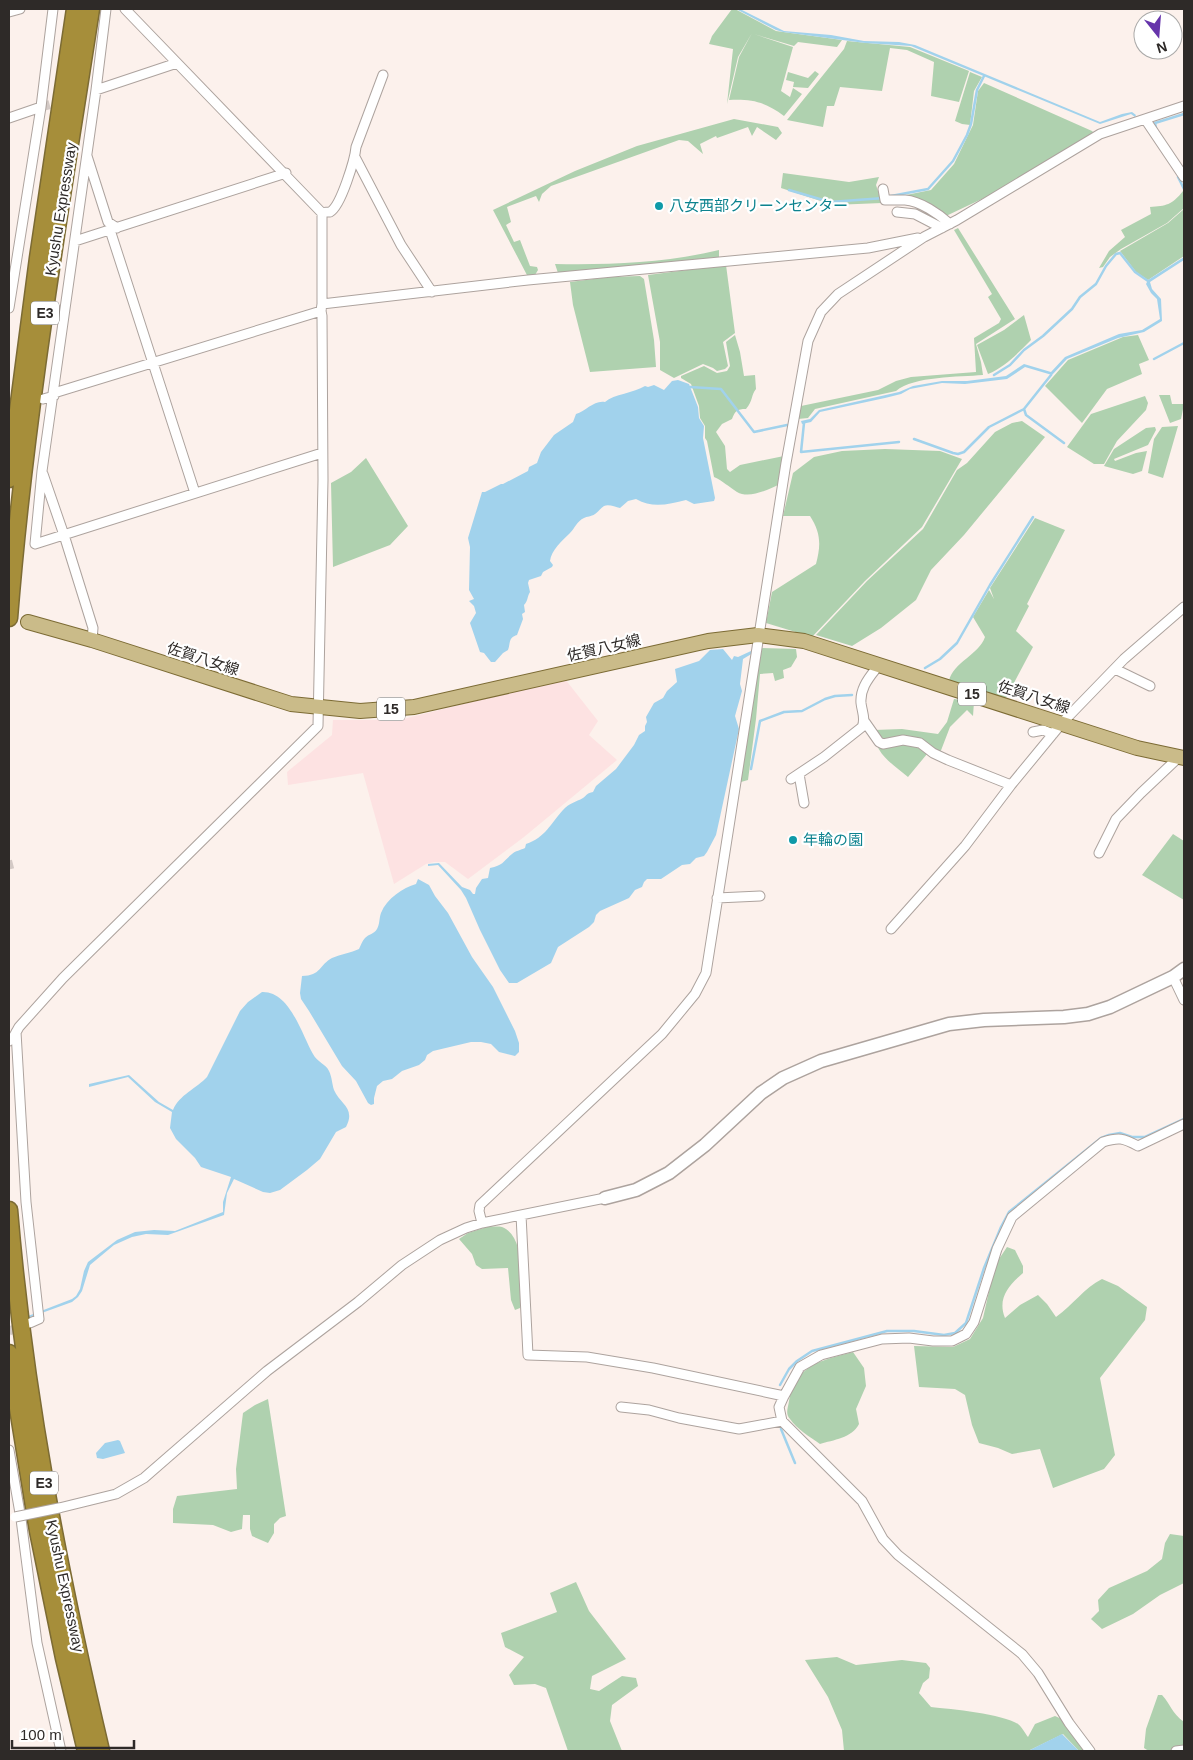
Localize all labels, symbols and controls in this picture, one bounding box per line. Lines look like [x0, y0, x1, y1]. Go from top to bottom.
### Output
north arrow [1133, 10, 1183, 60]
text: N [1155, 38, 1169, 57]
street label: Kyushu Expressway [42, 140, 80, 277]
place label: 八女西部クリーンセンター [669, 197, 848, 214]
marker: 八女西部クリーンセンター [653, 200, 665, 212]
road number: E3 [31, 302, 59, 324]
street label: 佐賀八女線 [565, 631, 642, 664]
street label: 佐賀八女線 [165, 639, 241, 678]
street label: 佐賀八女線 [996, 677, 1072, 716]
road number: 15 [958, 682, 986, 706]
road number: 15 [377, 698, 405, 721]
place label: 年輪の園 [803, 831, 863, 848]
marker: 年輪の園 [787, 834, 799, 846]
road number: E3 [30, 1472, 58, 1495]
street label: Kyushu Expressway [43, 1518, 88, 1654]
scale bar [12, 1718, 135, 1750]
text: 100 m [20, 1726, 62, 1743]

